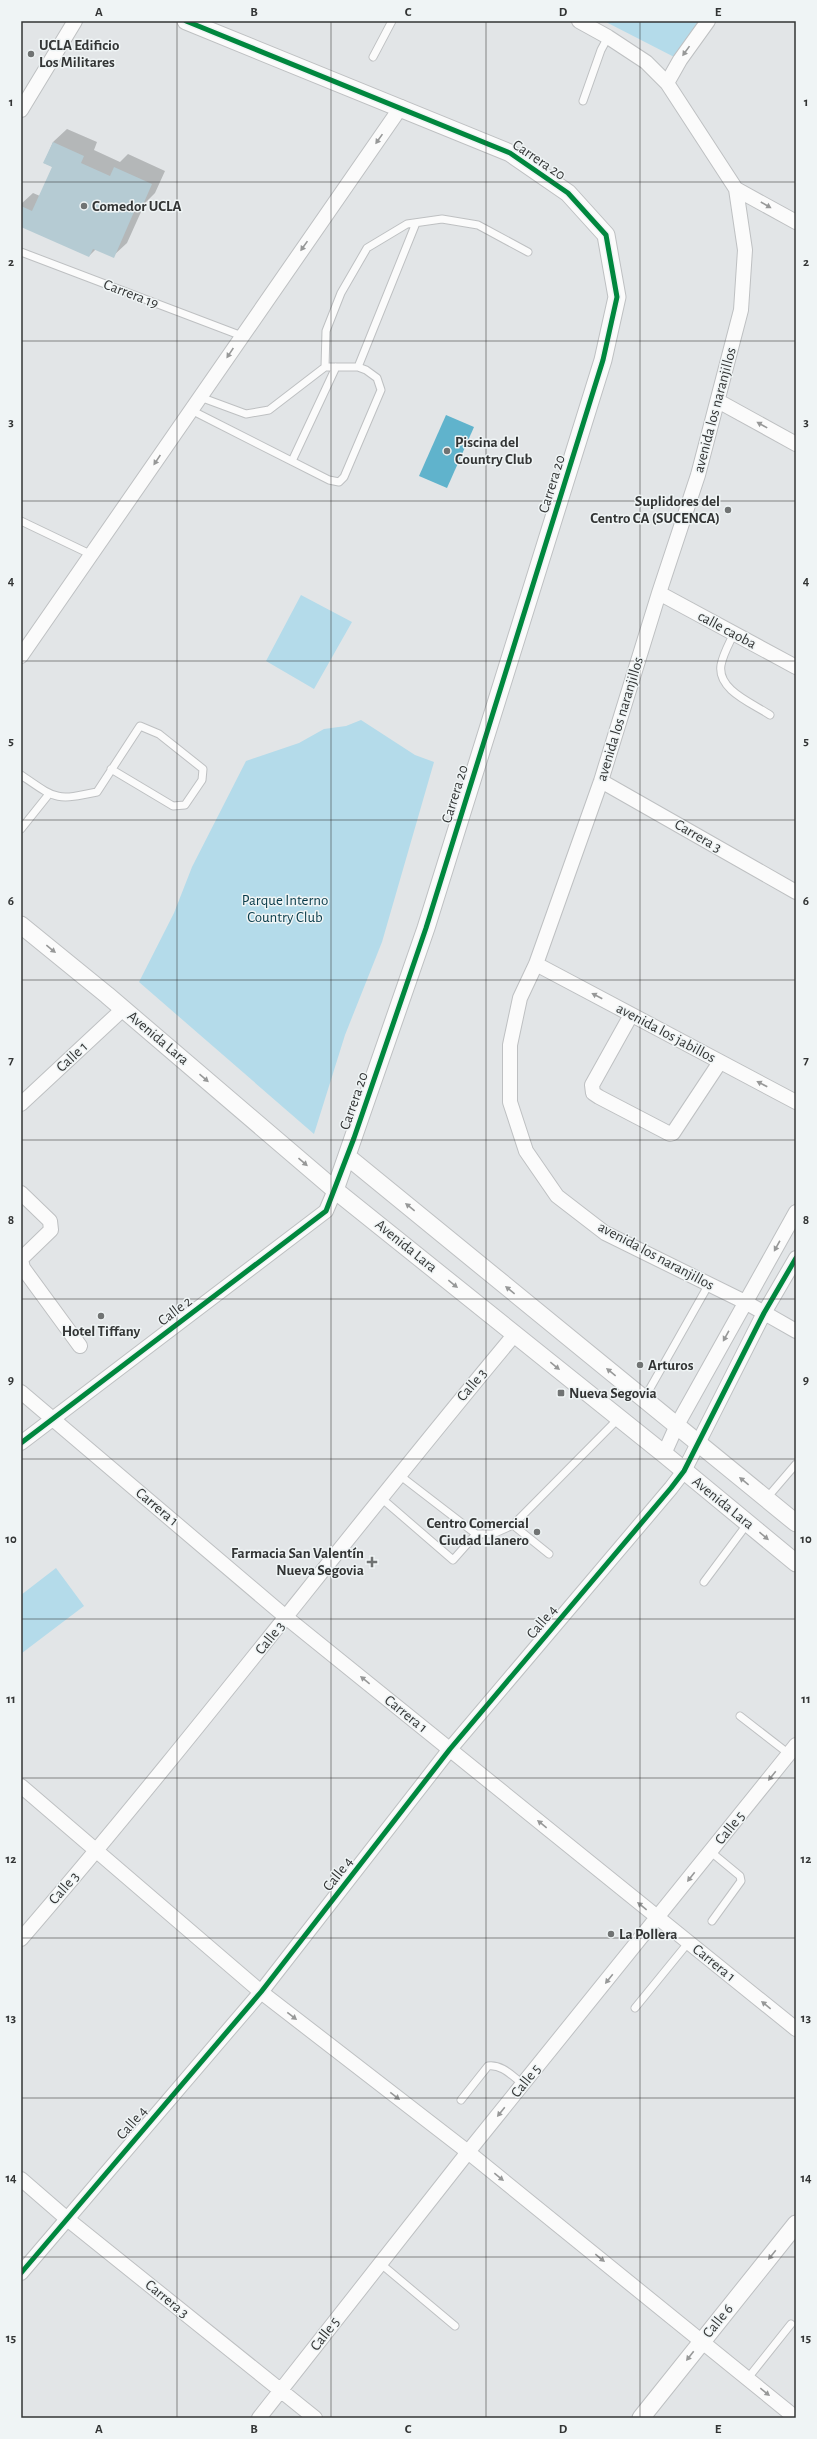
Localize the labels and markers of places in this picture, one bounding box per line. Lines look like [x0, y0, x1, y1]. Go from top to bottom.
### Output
place label: UCLA Edificio Los Militares [39, 38, 119, 70]
marker: UCLA Edificio Los Militares [26, 49, 36, 59]
place label: Comedor UCLA [92, 199, 182, 214]
marker: Comedor UCLA [79, 201, 89, 211]
place label: Piscina del Country Club [455, 435, 533, 467]
marker: Piscina del Country Club [442, 446, 452, 456]
place label: Suplidores del Centro CA (SUCENCA) [590, 494, 720, 526]
marker: Suplidores del Centro CA (SUCENCA) [723, 505, 733, 515]
marker: Hotel Tiffany [96, 1311, 106, 1321]
place label: Hotel Tiffany [62, 1324, 141, 1339]
place label: Arturos [648, 1358, 694, 1373]
marker: Arturos [635, 1360, 645, 1370]
place label: Nueva Segovia [569, 1386, 657, 1401]
marker: Nueva Segovia [556, 1388, 566, 1398]
place label: Centro Comercial Ciudad Llanero [426, 1516, 529, 1548]
marker: Centro Comercial Ciudad Llanero [532, 1527, 542, 1537]
place label: Farmacia San Valentín Nueva Segovia [231, 1546, 364, 1578]
marker: Farmacia San Valentín Nueva Segovia [367, 1557, 377, 1567]
place label: La Pollera [619, 1927, 677, 1942]
marker: La Pollera [606, 1929, 616, 1939]

